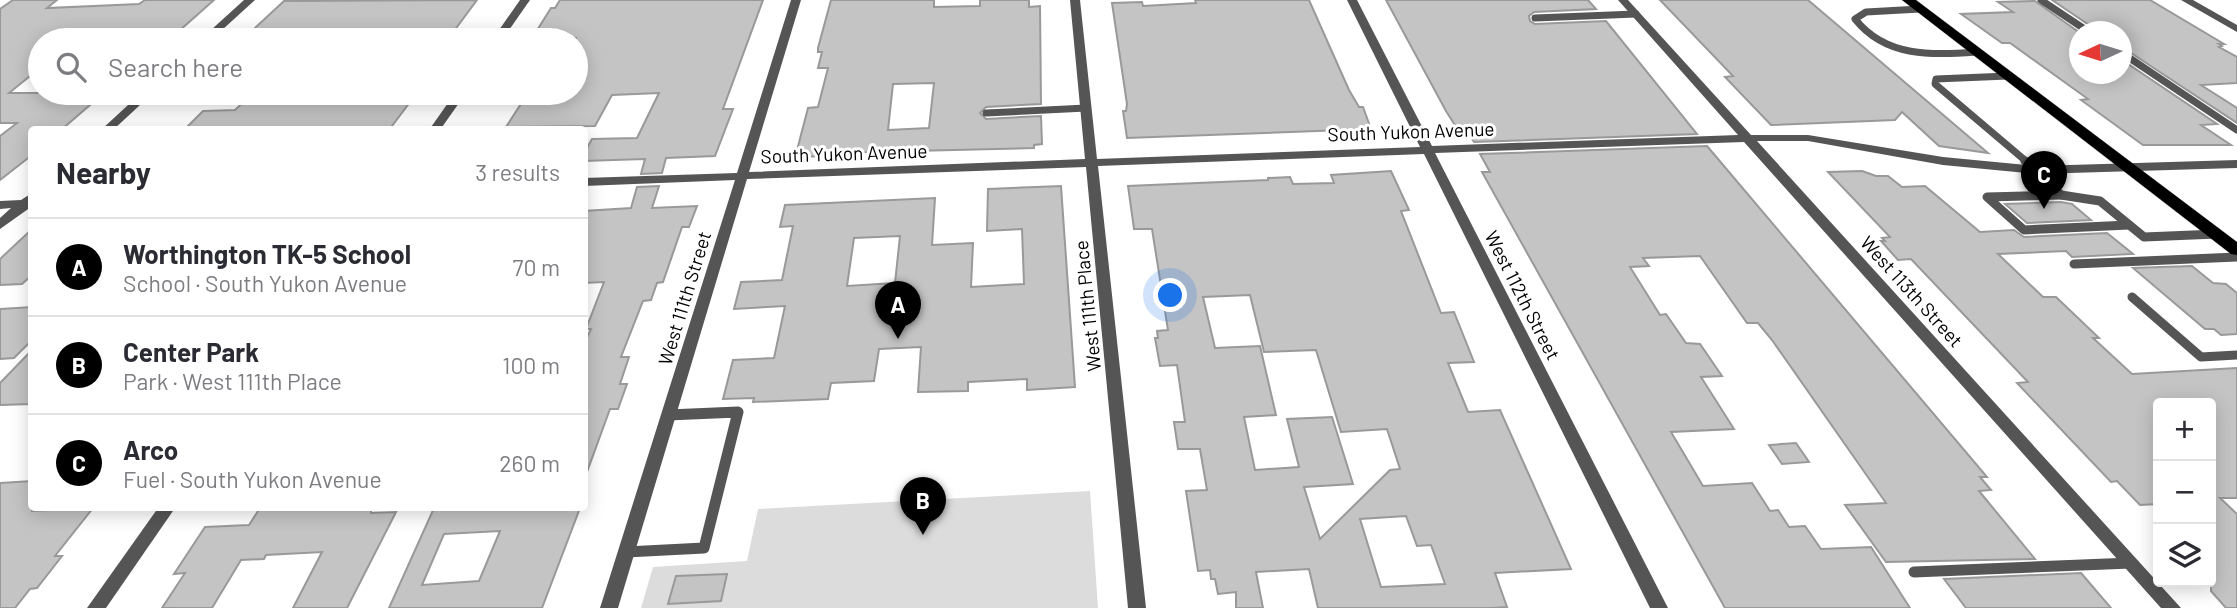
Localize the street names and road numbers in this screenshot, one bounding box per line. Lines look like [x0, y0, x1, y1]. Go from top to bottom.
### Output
street label: South Yukon Avenue [1327, 117, 1495, 145]
street label: South Yukon Avenue [760, 139, 928, 167]
street label: West 112th Street [1481, 227, 1565, 363]
street label: West 111th Street [653, 228, 715, 368]
street label: West 113th Street [1856, 231, 1968, 351]
street label: West 111th Place [1069, 239, 1105, 373]

